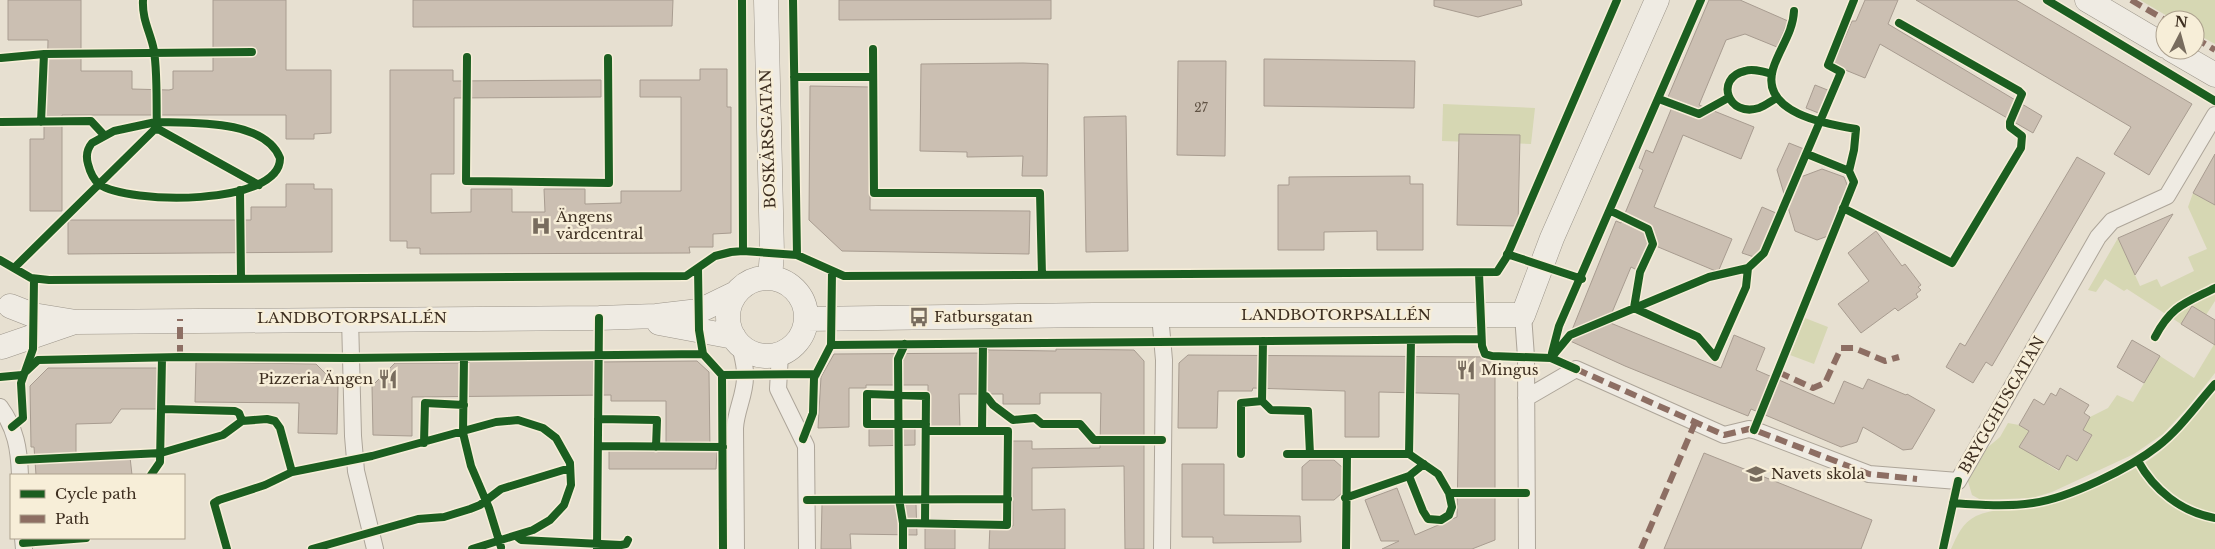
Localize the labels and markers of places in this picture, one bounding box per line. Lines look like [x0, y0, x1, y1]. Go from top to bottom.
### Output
place label: Ängens vårdcentral [555, 207, 644, 243]
hospital icon: Ängens vårdcentral [530, 215, 552, 237]
bus stop icon: Fatbursgatan [908, 306, 930, 328]
place label: Fatbursgatan [934, 307, 1033, 326]
restaurant icon: Mingus [1455, 359, 1477, 381]
place label: Mingus [1481, 360, 1539, 379]
restaurant icon: Pizzeria Ängen [377, 368, 399, 390]
place label: Pizzeria Ängen [258, 369, 373, 388]
school or university icon: Navets skola [1745, 463, 1767, 485]
place label: Navets skola [1771, 464, 1865, 483]

